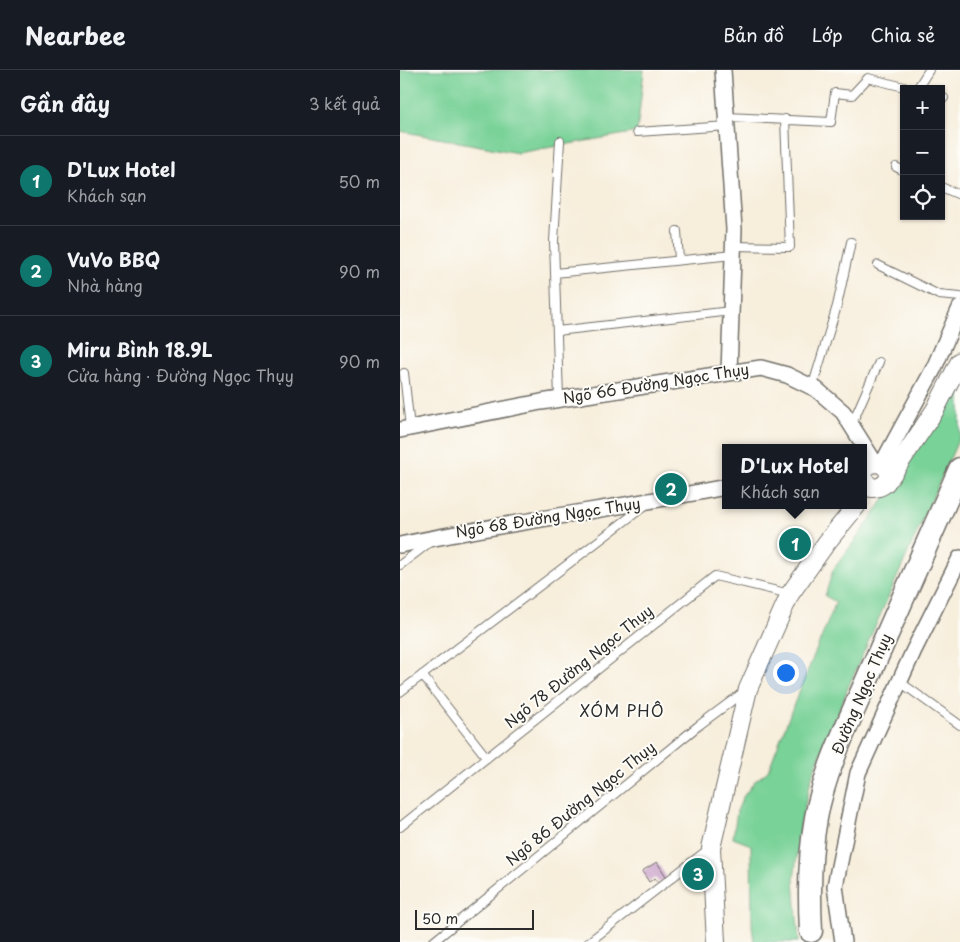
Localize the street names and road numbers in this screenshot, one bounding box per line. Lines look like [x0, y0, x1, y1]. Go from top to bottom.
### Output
street label: Ngõ 66 Đường Ngọc Thụy [561, 356, 750, 409]
street label: Ngõ 68 Đường Ngọc Thụy [454, 491, 642, 543]
street label: Ngõ 78 Đường Ngọc Thụy [499, 599, 657, 733]
street label: Đường Ngọc Thụy [825, 629, 896, 757]
street label: Ngõ 86 Đường Ngọc Thụy [500, 735, 660, 871]

